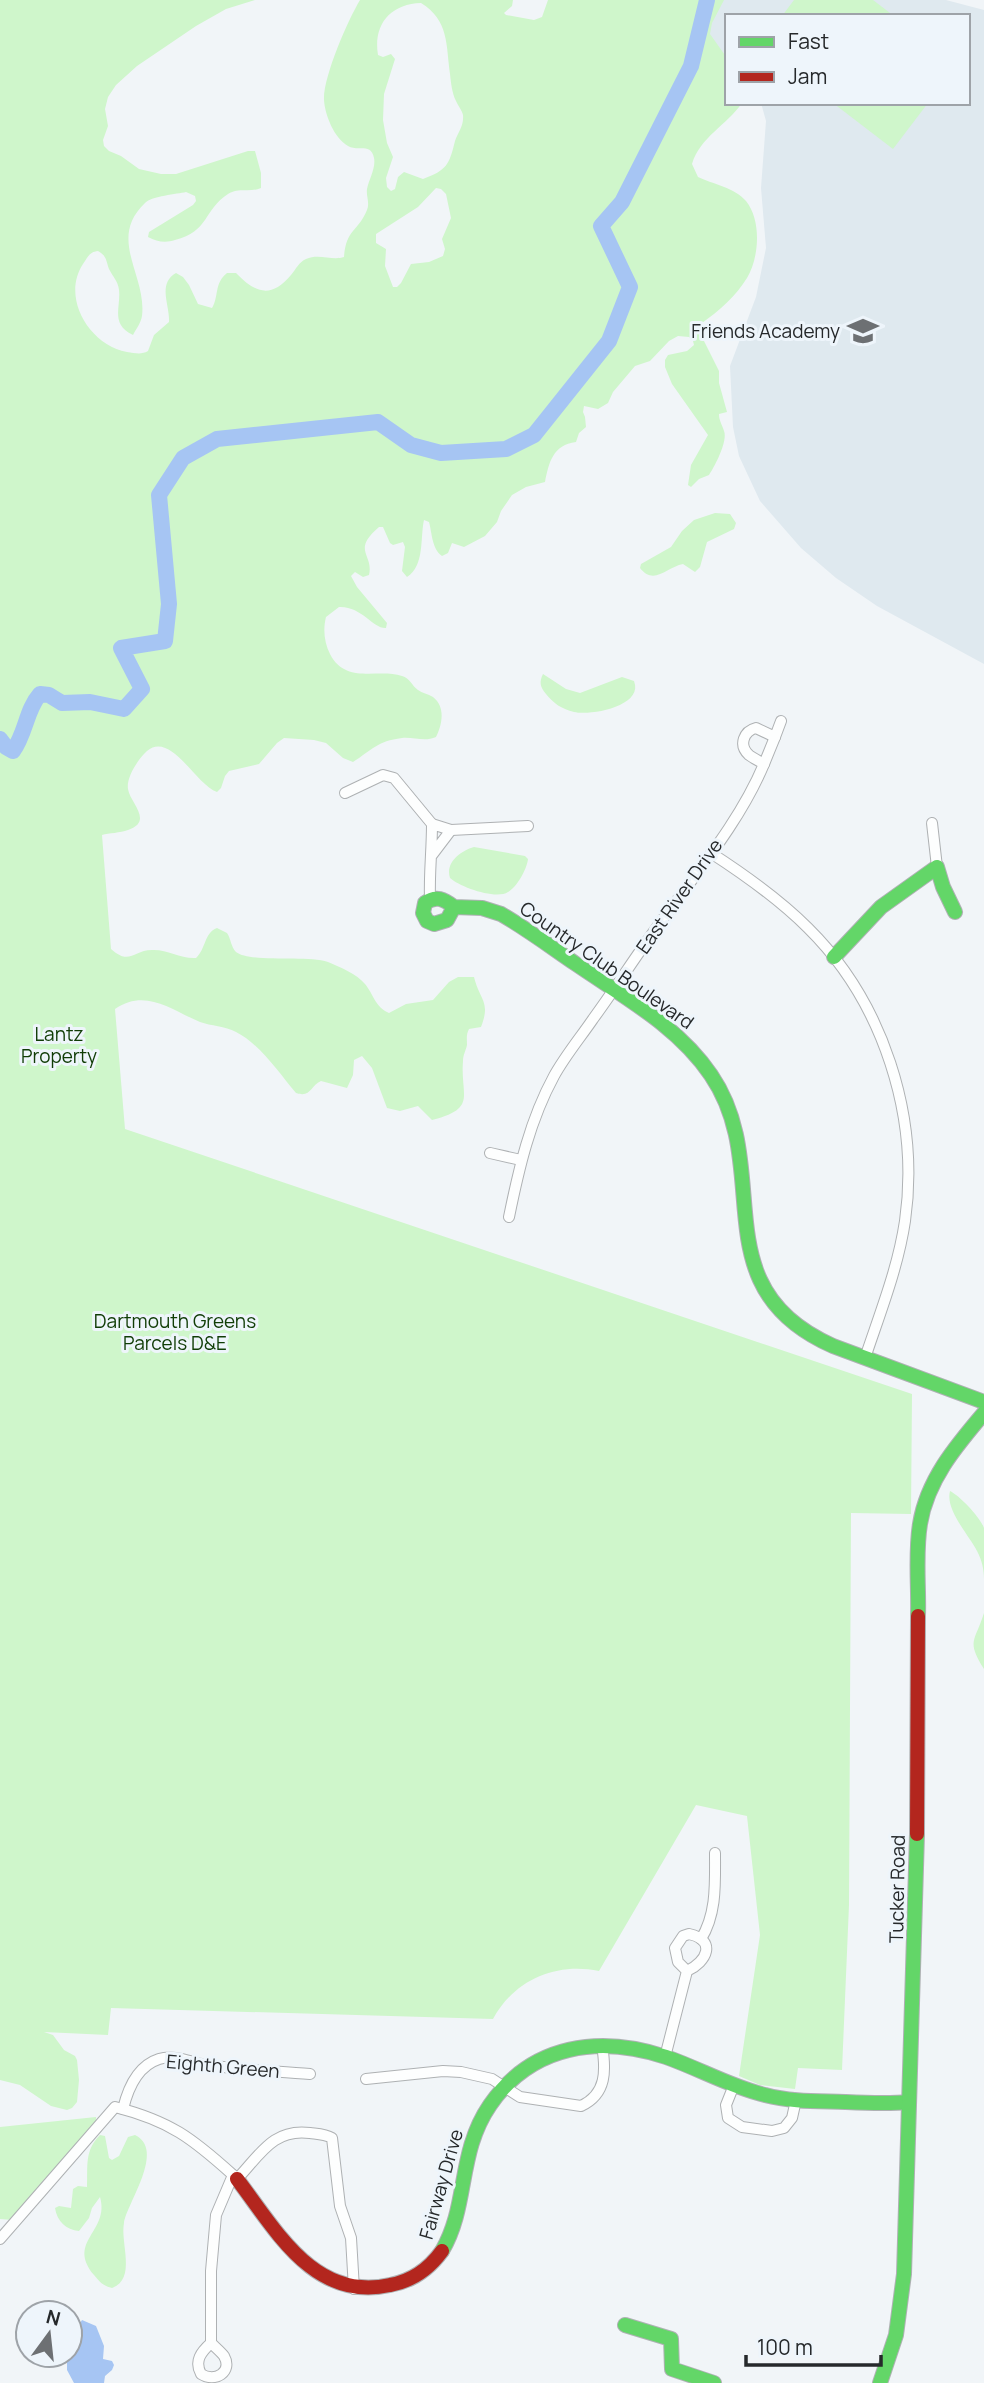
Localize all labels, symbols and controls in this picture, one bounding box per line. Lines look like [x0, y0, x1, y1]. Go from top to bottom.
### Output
legend [725, 14, 970, 105]
text: Fast [788, 27, 829, 55]
text: Jam [788, 62, 827, 90]
school or university icon: Friends Academy [846, 314, 880, 348]
place label: Friends Academy [691, 318, 840, 344]
street label: East River Drive [630, 833, 728, 959]
street label: Country Club Boulevard [515, 895, 699, 1035]
park label: Lantz Property [21, 1021, 97, 1069]
park label: Dartmouth Greens Parcels D&E [94, 1308, 256, 1356]
street label: Tucker Road [883, 1835, 911, 1943]
street label: Eighth Green [165, 2048, 281, 2084]
street label: Fairway Drive [413, 2126, 469, 2242]
north arrow [14, 2299, 84, 2369]
text: N [43, 2303, 63, 2332]
scale bar [746, 2324, 881, 2368]
text: 100 m [757, 2333, 813, 2361]

